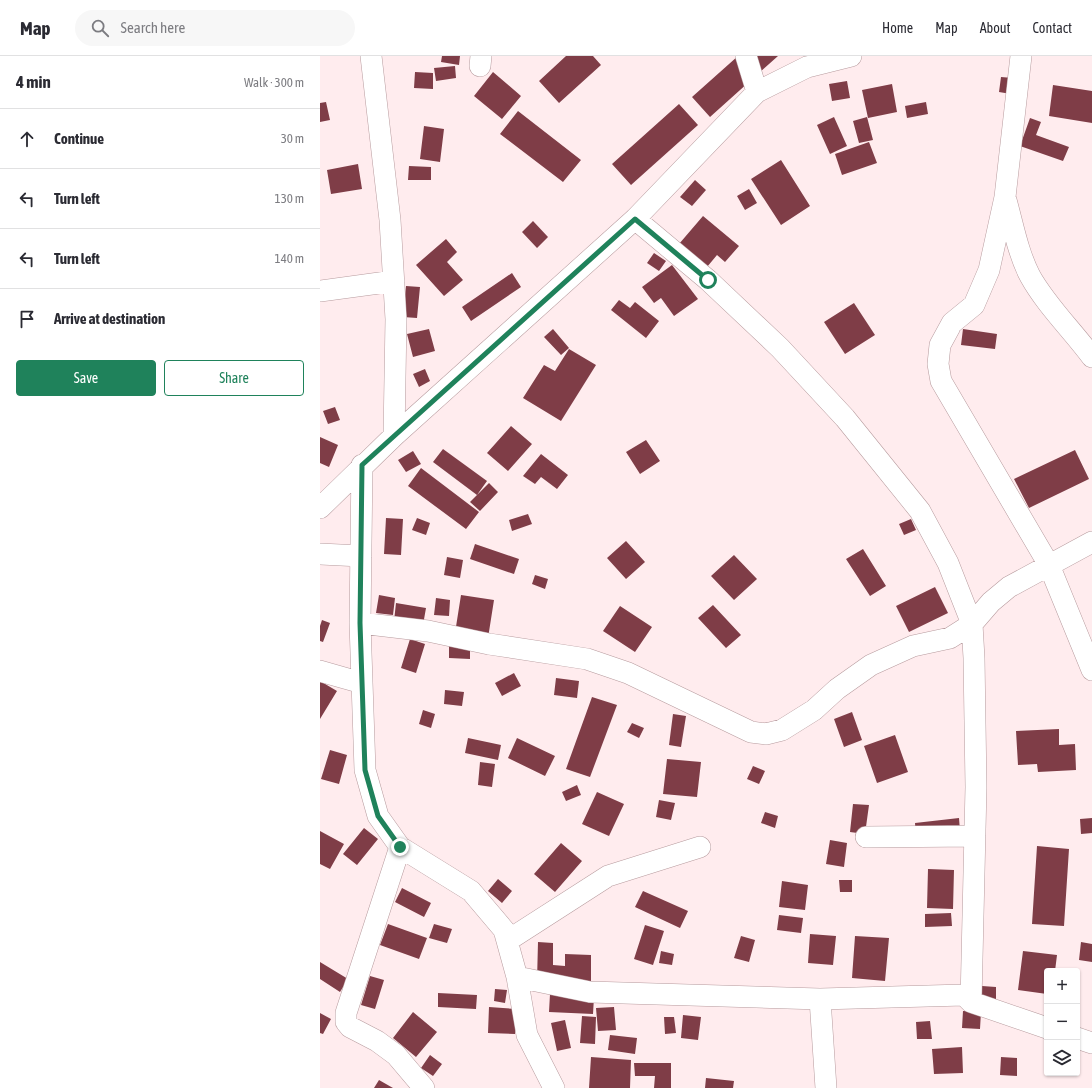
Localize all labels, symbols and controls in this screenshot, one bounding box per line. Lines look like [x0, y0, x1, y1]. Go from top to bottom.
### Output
search box [75, 10, 355, 46]
text: Map [20, 17, 51, 39]
icon: search [89, 17, 111, 39]
text: Search here [121, 19, 185, 36]
text: Home [882, 20, 913, 36]
text: Map [935, 20, 958, 36]
text: About [980, 20, 1011, 36]
text: Contact [1033, 20, 1072, 36]
text: 4 min [16, 72, 51, 92]
text: Walk · 300 m [244, 75, 304, 90]
icon: ahead [16, 128, 38, 150]
text: Continue [54, 130, 104, 147]
text: 30 m [281, 131, 304, 146]
icon: left [16, 188, 38, 210]
text: Turn left [54, 190, 100, 207]
text: 130 m [275, 191, 304, 206]
icon: left [16, 248, 38, 270]
text: Turn left [54, 250, 100, 267]
text: 140 m [275, 251, 304, 266]
route start [699, 271, 717, 289]
icon: arrive [16, 308, 38, 330]
text: Arrive at destination [54, 310, 165, 327]
button: Save [16, 360, 156, 396]
button: Share [164, 360, 304, 396]
route end [391, 838, 409, 856]
map controls [1044, 968, 1080, 1076]
button: + [1044, 968, 1080, 1004]
button: − [1044, 1004, 1080, 1040]
button: layers [1044, 1040, 1080, 1076]

